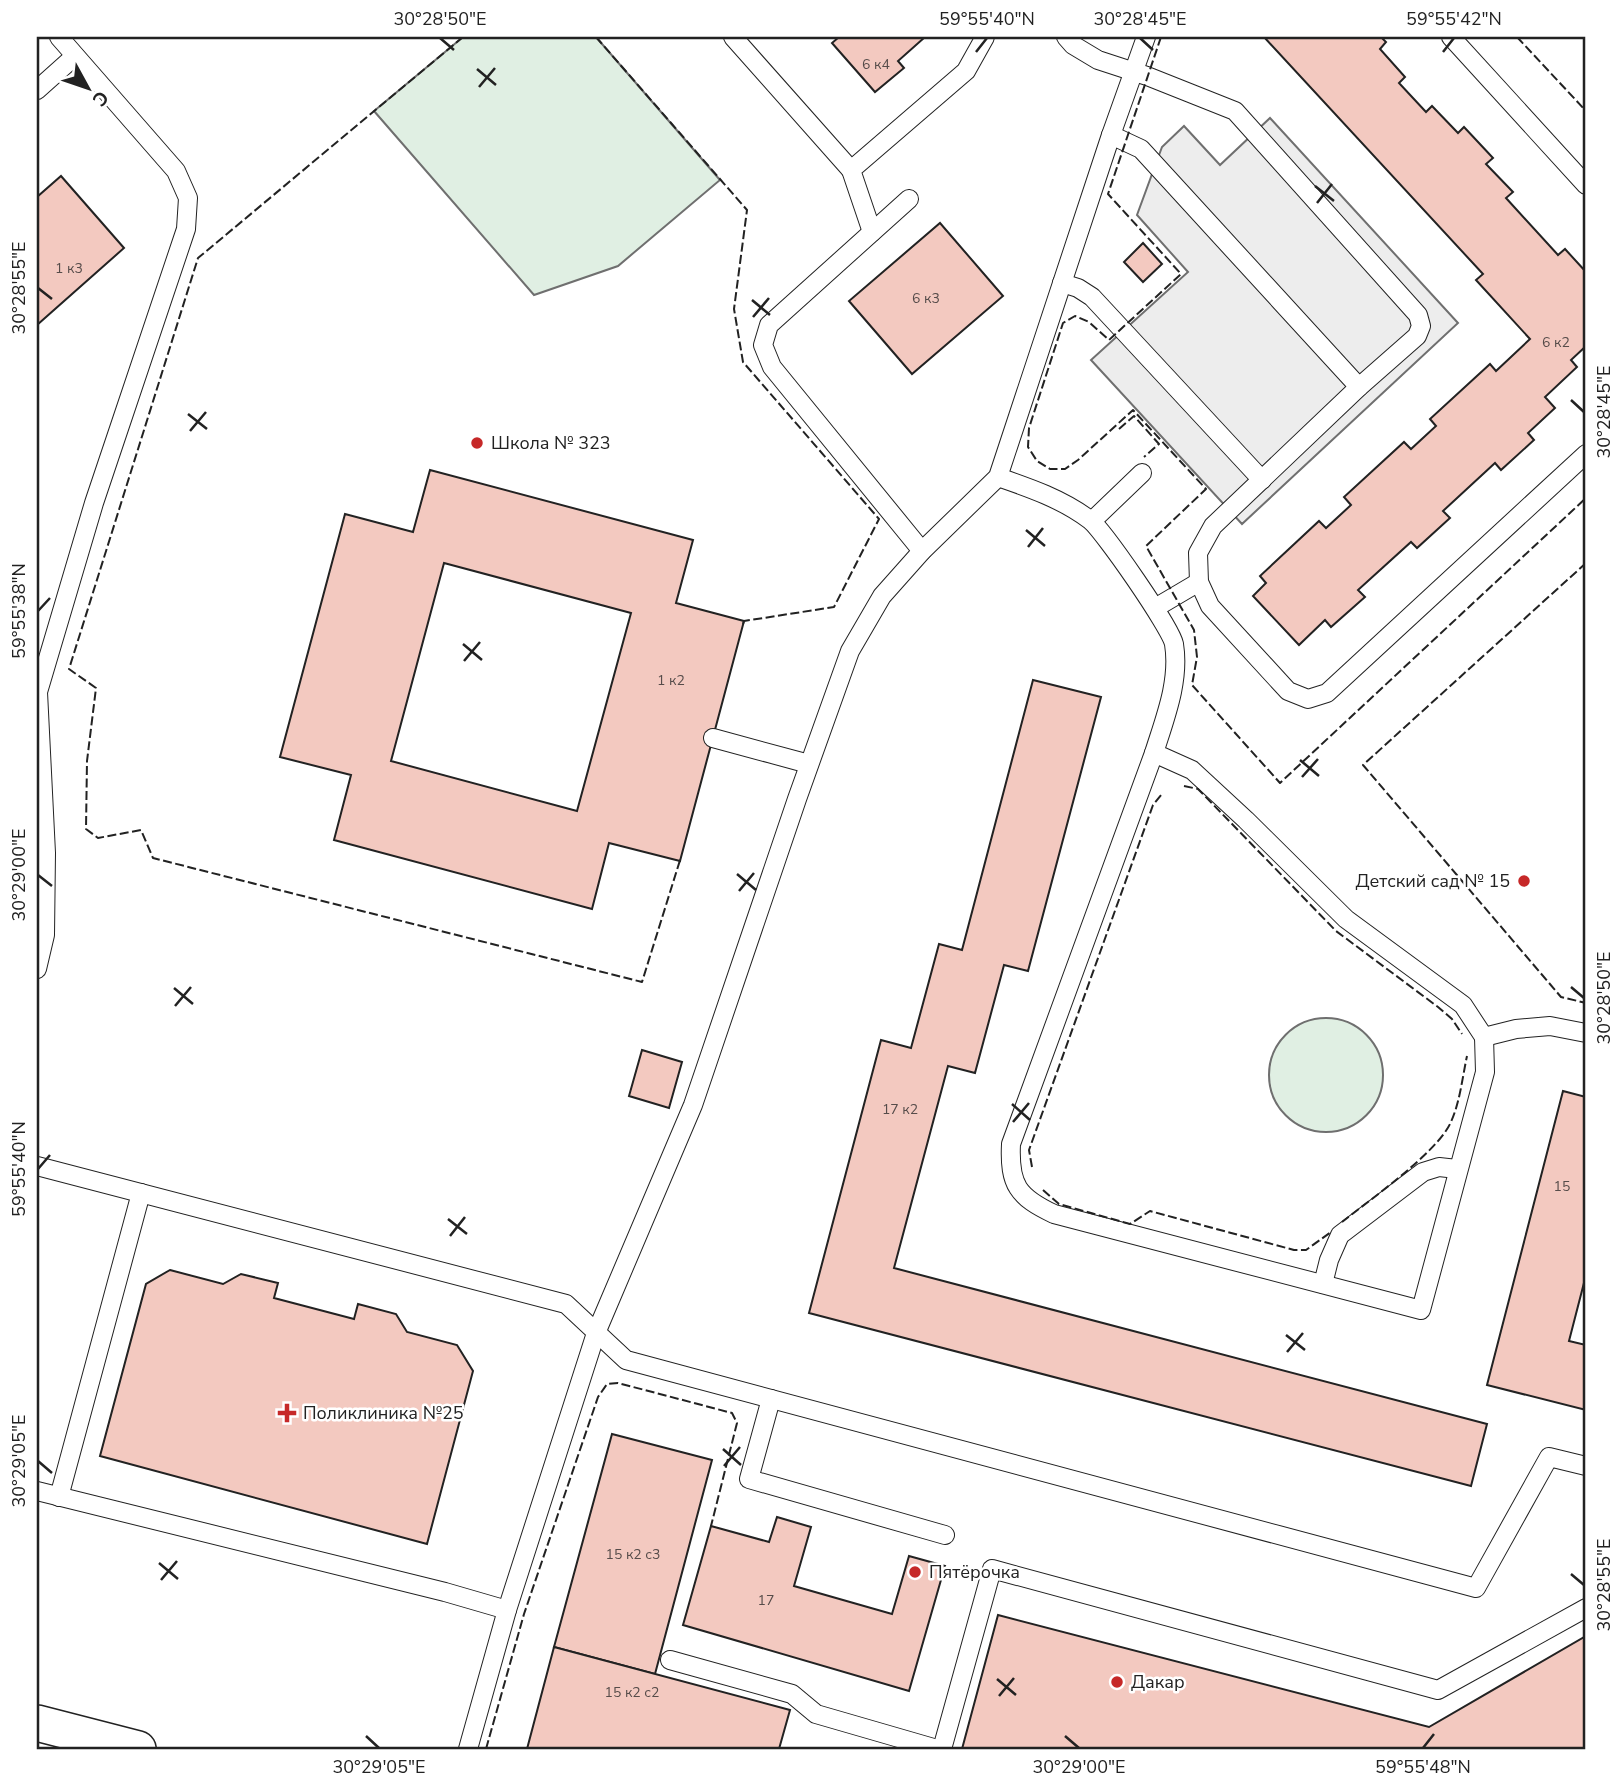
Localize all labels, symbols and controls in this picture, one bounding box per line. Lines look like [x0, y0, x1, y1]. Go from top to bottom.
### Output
text: 30°28'50"E [394, 7, 487, 31]
text: 59°55'40"N [939, 7, 1035, 31]
text: 30°28'45"E [1094, 7, 1187, 31]
text: 59°55'42"N [1406, 7, 1502, 31]
north arrow [52, 52, 122, 122]
house number: 6 к4 [862, 55, 890, 74]
text: С [86, 85, 114, 112]
text: 30°28'55"E [7, 242, 31, 335]
house number: 1 к3 [55, 259, 83, 278]
house number: 6 к3 [912, 289, 940, 308]
house number: 6 к2 [1542, 333, 1570, 352]
text: 30°28'45"E [1592, 366, 1616, 459]
place label: Школа № 323 [491, 431, 611, 455]
marker: Школа № 323 [469, 435, 485, 451]
text: 59°55'38"N [7, 563, 31, 659]
house number: 1 к2 [657, 671, 685, 690]
text: 30°29'00"E [7, 829, 31, 922]
place label: Детский сад № 15 [1356, 869, 1510, 893]
marker: Детский сад № 15 [1516, 873, 1532, 889]
text: 30°28'50"E [1592, 952, 1616, 1045]
house number: 17 к2 [882, 1100, 918, 1119]
text: 59°55'40"N [7, 1121, 31, 1217]
house number: 15 [1554, 1177, 1570, 1196]
place label: Поликлиника №25 [303, 1401, 464, 1425]
marker: Поликлиника №25 [277, 1403, 297, 1423]
text: 30°29'05"E [7, 1415, 31, 1508]
text: 30°28'55"E [1592, 1539, 1616, 1632]
house number: 15 к2 с3 [606, 1545, 660, 1564]
place label: Пятёрочка [929, 1560, 1020, 1584]
marker: Пятёрочка [907, 1564, 923, 1580]
house number: 17 [758, 1591, 774, 1610]
place label: Дакар [1131, 1670, 1185, 1694]
marker: Дакар [1109, 1674, 1125, 1690]
house number: 15 к2 с2 [605, 1683, 659, 1702]
text: 30°29'05"E [333, 1755, 426, 1779]
text: 30°29'00"E [1033, 1755, 1126, 1779]
text: 59°55'48"N [1375, 1755, 1471, 1779]

